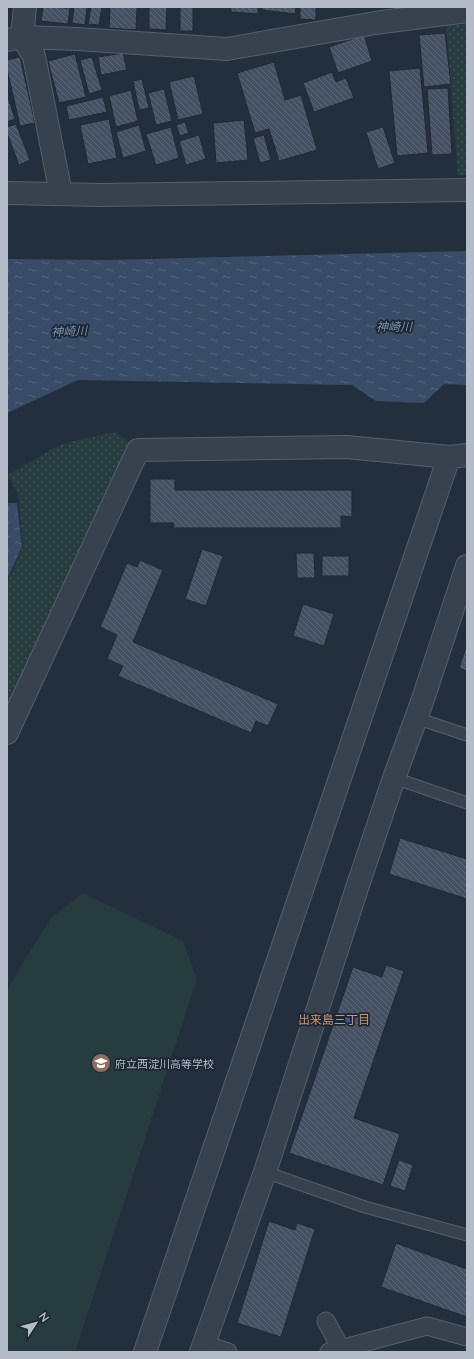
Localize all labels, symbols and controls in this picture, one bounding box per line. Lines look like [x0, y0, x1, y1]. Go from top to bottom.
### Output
water label: 神崎川 [376, 319, 414, 334]
water label: 神崎川 [51, 323, 89, 339]
district label: 出来島三丁目 [298, 1012, 370, 1027]
school or university icon: 府立西淀川高等学校 [90, 1052, 112, 1074]
place label: 府立西淀川高等学校 [115, 1057, 214, 1070]
north arrow [16, 1303, 56, 1343]
text: N [37, 1310, 52, 1324]

